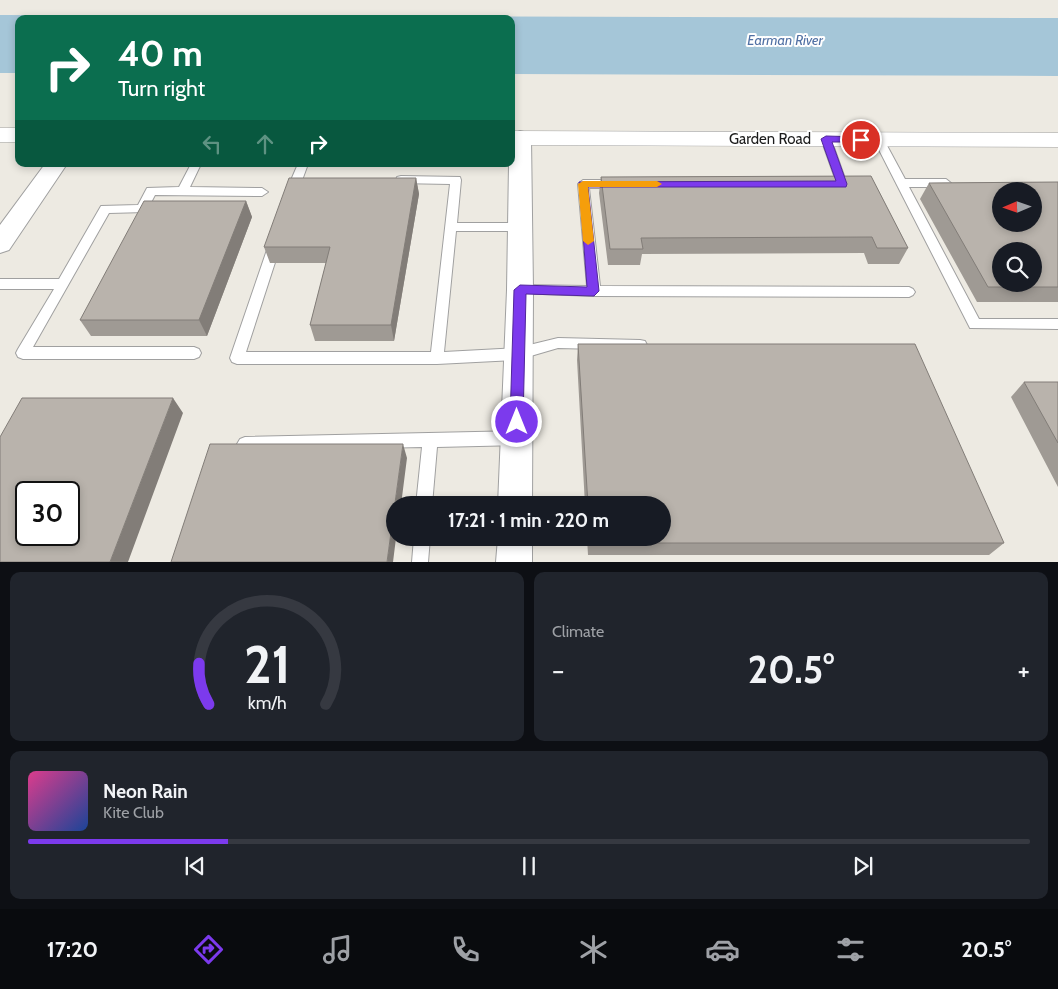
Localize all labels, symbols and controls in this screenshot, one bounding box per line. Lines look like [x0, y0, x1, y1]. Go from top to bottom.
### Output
water label: Earman River [747, 31, 823, 49]
text: 40 m [118, 32, 203, 75]
icon: right [35, 35, 100, 100]
text: Turn right [118, 75, 205, 102]
pin [840, 119, 882, 161]
icon: arrive [847, 126, 875, 154]
icon: left [198, 130, 226, 158]
icon: ahead [251, 130, 279, 158]
icon: right [304, 130, 332, 158]
street label: Garden Road [729, 130, 811, 148]
north arrow [992, 182, 1042, 232]
map controls [992, 182, 1042, 292]
button: search [992, 242, 1042, 292]
position arrow [490, 395, 542, 447]
speed limit sign: 30 [15, 481, 80, 546]
text: 17:21 · 1 min · 220 m [448, 509, 609, 532]
text: Climate [552, 622, 604, 641]
text: 21 [244, 633, 290, 696]
text: 20.5° [748, 646, 834, 693]
text: − [552, 653, 564, 687]
text: + [1018, 653, 1030, 687]
text: km/h [247, 692, 287, 713]
text: Neon Rain [103, 780, 188, 803]
text: Kite Club [103, 803, 164, 822]
icon: previous [181, 852, 209, 880]
icon: pause [515, 852, 543, 880]
icon: next [849, 852, 877, 880]
icon: directions [191, 932, 226, 967]
icon: music [320, 932, 355, 967]
icon: phone [448, 932, 483, 967]
icon: climate [576, 932, 611, 967]
icon: car [705, 932, 740, 967]
icon: filters [833, 932, 868, 967]
text: 17:20 [47, 936, 98, 963]
text: 20.5° [961, 936, 1011, 963]

